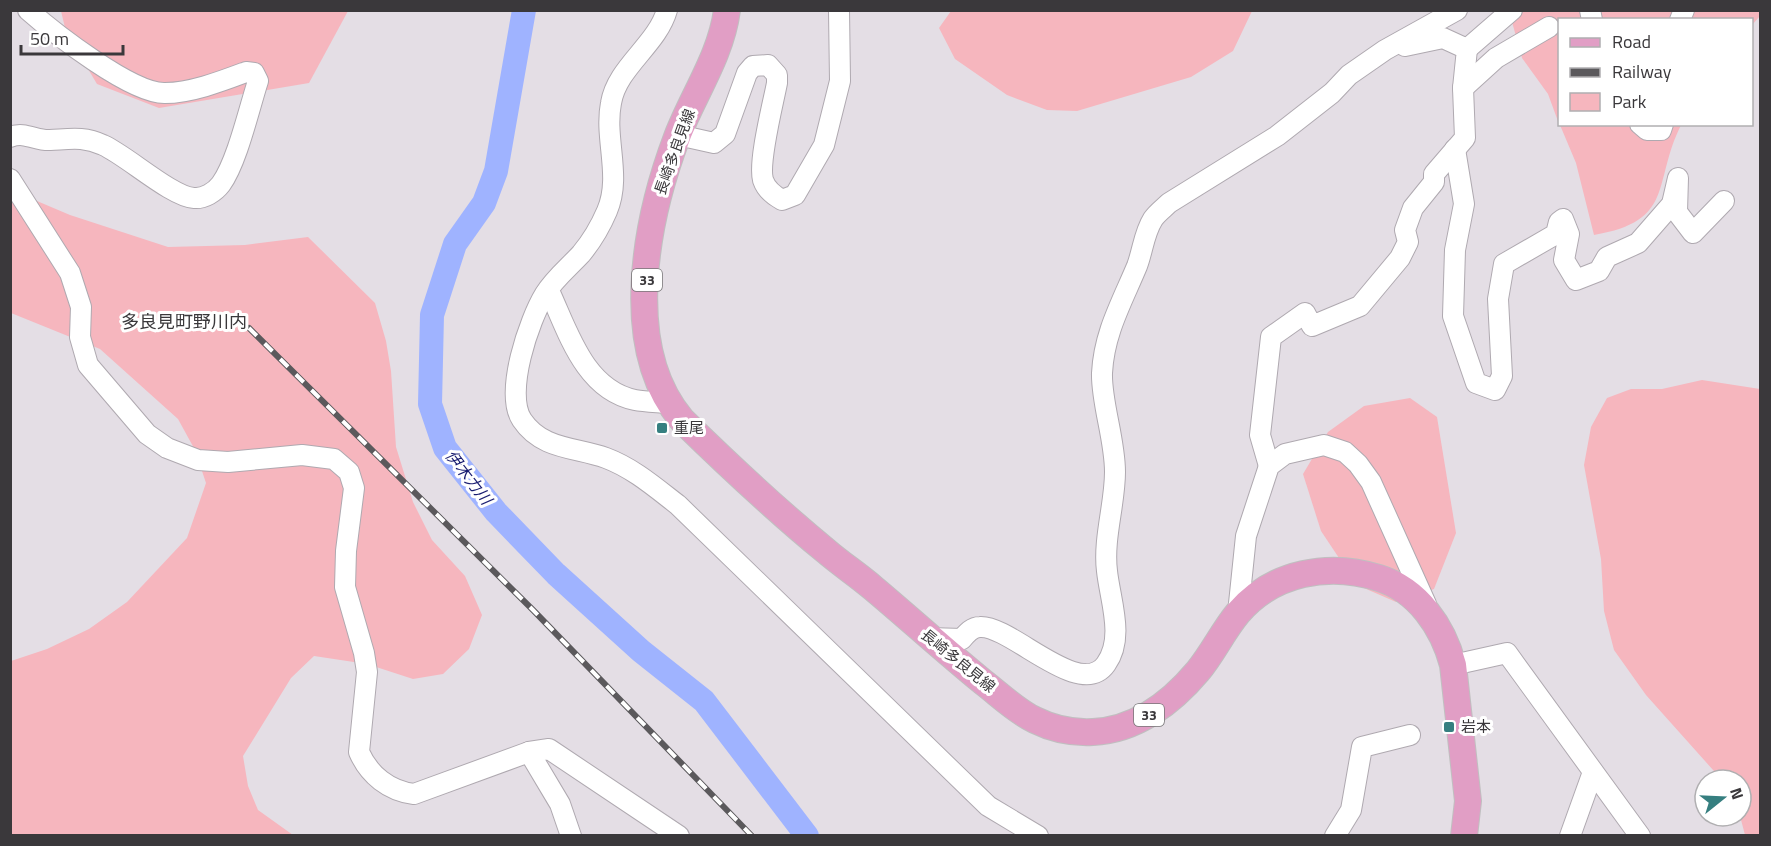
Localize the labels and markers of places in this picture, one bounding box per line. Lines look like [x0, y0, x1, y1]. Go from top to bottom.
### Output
place label: 重尾 [674, 416, 704, 439]
marker: 重尾 [655, 421, 669, 435]
place label: 岩本 [1461, 715, 1491, 738]
marker: 岩本 [1442, 720, 1456, 734]

